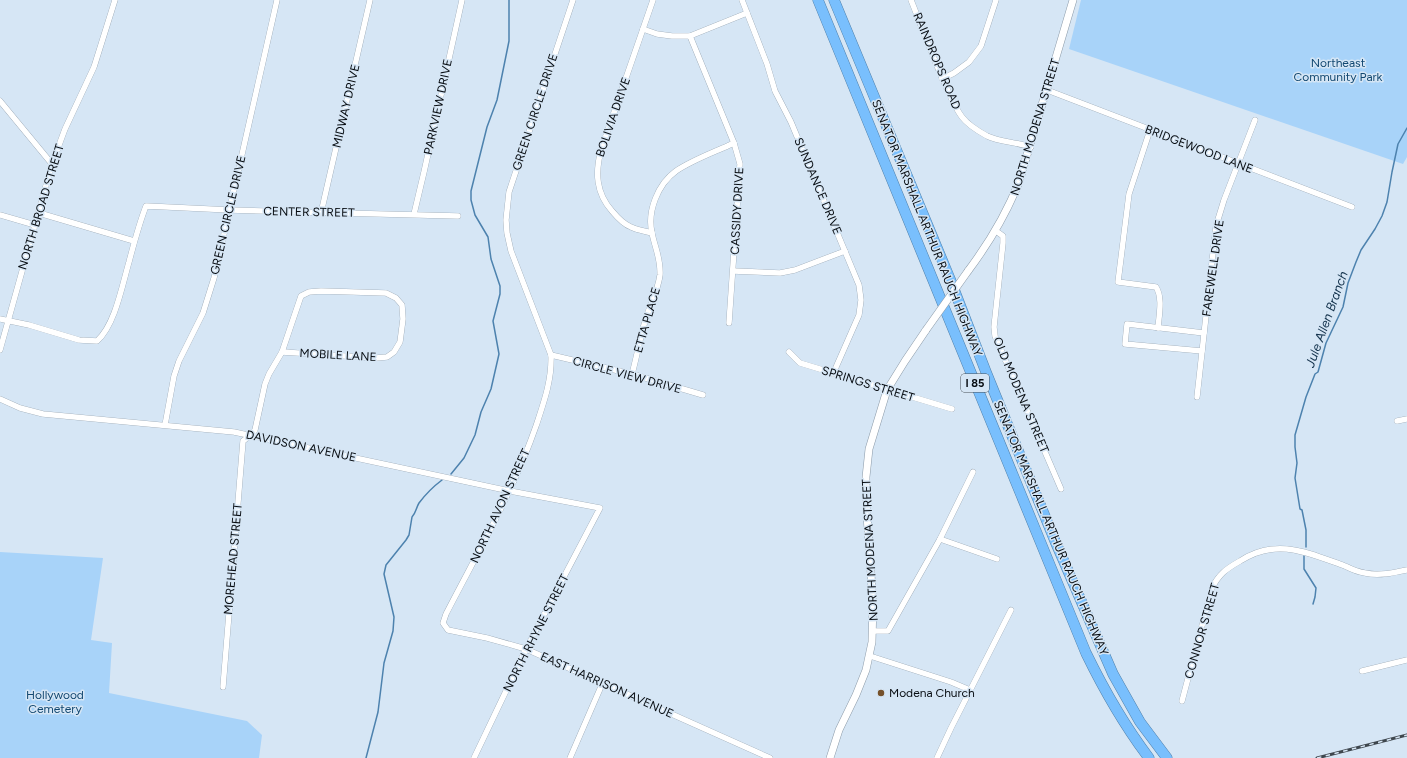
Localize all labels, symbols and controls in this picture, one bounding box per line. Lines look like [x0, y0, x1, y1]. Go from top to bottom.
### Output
street label: RAINDROPS ROAD [910, 11, 964, 111]
street label: GREEN CIRCLE DRIVE [510, 52, 560, 172]
park label: Northeast Community Park [1294, 56, 1383, 84]
street label: NORTH MODENA STREET [1008, 57, 1063, 197]
street label: PARKVIEW DRIVE [421, 58, 455, 156]
street label: MIDWAY DRIVE [330, 63, 362, 149]
street label: BOLIVIA DRIVE [593, 75, 633, 159]
street label: SENATOR MARSHALL ARTHUR RAUCH HIGHWAY [869, 98, 985, 359]
street label: BRIDGEWOOD LANE [1143, 122, 1255, 176]
street label: SUNDANCE DRIVE [791, 135, 845, 237]
street label: NORTH BROAD STREET [15, 142, 67, 271]
street label: GREEN CIRCLE DRIVE [207, 154, 249, 276]
street label: CASSIDY DRIVE [728, 167, 746, 255]
street label: CENTER STREET [263, 204, 355, 220]
street label: FAREWELL DRIVE [1199, 219, 1227, 317]
water label: Jule Allen Branch [1302, 269, 1351, 370]
street label: ETTA PLACE [631, 286, 663, 354]
street label: OLD MODENA STREET [990, 335, 1052, 455]
street label: MOBILE LANE [299, 346, 377, 364]
street label: CIRCLE VIEW DRIVE [571, 354, 683, 396]
street label: SPRINGS STREET [820, 363, 916, 405]
road number: I 85 [961, 374, 989, 392]
street label: SENATOR MARSHALL ARTHUR RAUCH HIGHWAY [991, 398, 1112, 658]
street label: DAVIDSON AVENUE [245, 427, 357, 465]
street label: NORTH AVON STREET [467, 446, 533, 565]
street label: NORTH MODENA STREET [859, 478, 881, 621]
street label: MOREHEAD STREET [221, 502, 245, 615]
street label: NORTH RHYNE STREET [500, 572, 572, 694]
street label: CONNOR STREET [1182, 581, 1222, 680]
street label: EAST HARRISON AVENUE [538, 649, 676, 721]
place label: Modena Church [889, 686, 975, 700]
park label: Hollywood Cemetery [26, 688, 84, 716]
marker: Modena Church [876, 688, 886, 698]

